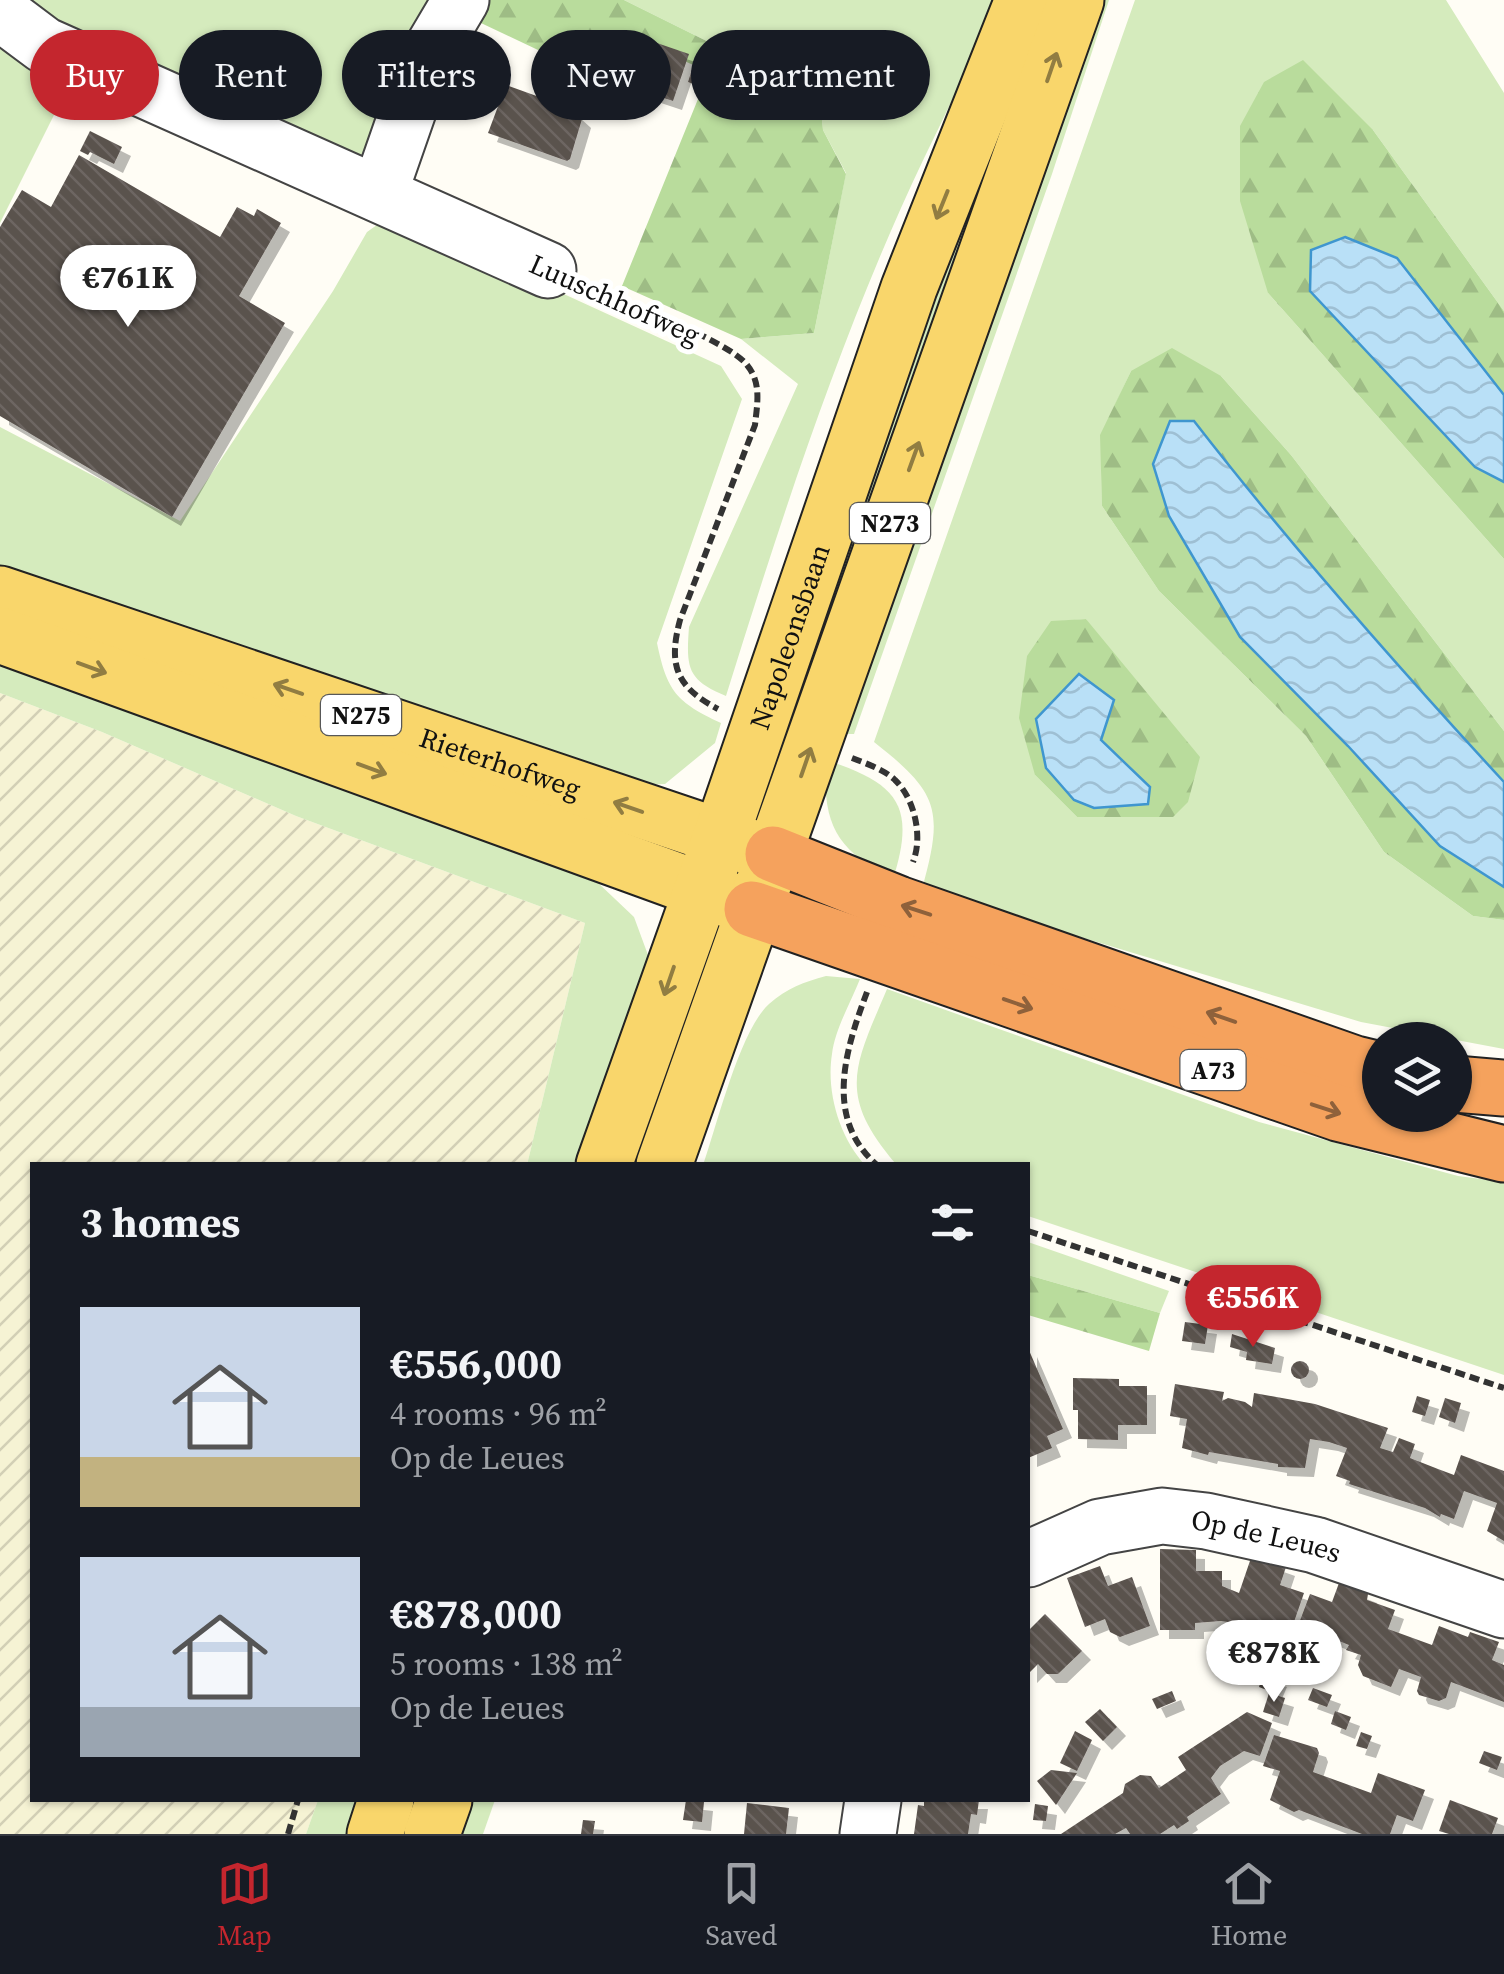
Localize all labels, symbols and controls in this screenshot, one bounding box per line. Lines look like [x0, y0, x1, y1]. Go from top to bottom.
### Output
chip: Buy [30, 30, 159, 120]
chip: Rent [179, 30, 322, 120]
chip: Filters [342, 30, 511, 120]
chip: New [531, 30, 671, 120]
chip: Apartment [691, 30, 930, 120]
one-way arrow [1044, 53, 1062, 84]
one-way arrow [932, 189, 950, 219]
street label: Luuschhofweg [524, 244, 706, 354]
pin: €761K [58, 245, 198, 330]
text: €761K [82, 255, 174, 299]
one-way arrow [906, 441, 924, 472]
road number: N273 [850, 503, 930, 543]
street label: Napoleonsbaan [740, 539, 839, 734]
one-way arrow [75, 660, 106, 678]
one-way arrow [273, 679, 304, 697]
road number: N275 [321, 695, 401, 735]
street label: Rieterhofweg [415, 718, 586, 808]
one-way arrow [798, 747, 816, 779]
one-way arrow [355, 761, 386, 779]
one-way arrow [614, 797, 645, 815]
one-way arrow [900, 899, 932, 917]
one-way arrow [659, 964, 677, 995]
one-way arrow [1002, 996, 1034, 1014]
one-way arrow [1207, 1007, 1238, 1025]
map controls [1362, 1022, 1472, 1132]
button: layers [1362, 1022, 1472, 1132]
road number: A73 [1180, 1050, 1246, 1090]
one-way arrow [1309, 1102, 1341, 1120]
text: 3 homes [80, 1193, 240, 1251]
icon: filters [925, 1195, 980, 1250]
pin: €556K [1183, 1265, 1323, 1350]
text: €556K [1207, 1275, 1299, 1319]
text: €556,000 [390, 1334, 562, 1392]
icon: home [160, 1347, 280, 1467]
text: 4 rooms · 96 m² [390, 1392, 607, 1436]
text: Op de Leues [390, 1436, 565, 1480]
street label: Op de Leues [1189, 1500, 1346, 1572]
text: €878,000 [390, 1584, 562, 1642]
icon: home [160, 1597, 280, 1717]
pin: €878K [1204, 1620, 1344, 1705]
text: €878K [1228, 1630, 1320, 1674]
text: 5 rooms · 138 m² [390, 1642, 623, 1686]
text: Op de Leues [390, 1686, 565, 1730]
tab: Map [217, 1856, 272, 1954]
tab: Saved [705, 1856, 777, 1954]
tab: Home [1211, 1856, 1287, 1954]

